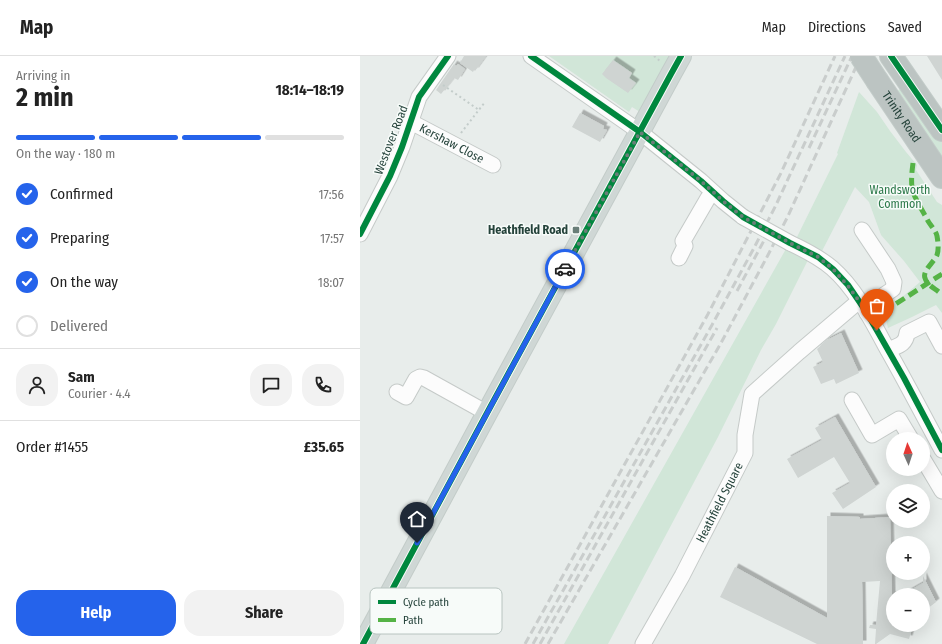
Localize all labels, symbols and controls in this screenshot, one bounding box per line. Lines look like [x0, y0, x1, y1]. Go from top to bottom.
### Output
text: Map [20, 16, 53, 39]
text: Map [762, 19, 786, 36]
text: Directions [808, 19, 866, 36]
text: Saved [888, 19, 922, 36]
text: Arriving in [16, 68, 70, 83]
text: 18:14–18:19 [275, 81, 344, 99]
text: 2 min [16, 82, 74, 113]
street label: Trinity Road [879, 89, 924, 145]
street label: Westover Road [371, 103, 411, 177]
street label: Kershaw Close [417, 121, 486, 166]
text: On the way · 180 m [16, 146, 115, 161]
icon: check [16, 183, 38, 205]
park label: Wandsworth Common [870, 183, 930, 211]
text: Confirmed [50, 185, 113, 203]
text: 17:56 [318, 187, 344, 202]
place label: Heathfield Road [488, 223, 568, 237]
marker: Heathfield Road [571, 225, 581, 235]
icon: check [16, 227, 38, 249]
text: Preparing [50, 229, 109, 247]
text: 17:57 [320, 231, 344, 246]
courier [545, 249, 585, 289]
icon: car [554, 258, 576, 280]
icon: check [16, 271, 38, 293]
text: On the way [50, 273, 118, 291]
text: 18:07 [318, 275, 344, 290]
pin [860, 289, 894, 330]
icon: bag [866, 295, 888, 317]
text: Delivered [50, 317, 108, 335]
button: person [16, 364, 58, 406]
button: chat [250, 364, 292, 406]
button: phone [302, 364, 344, 406]
text: Sam [68, 368, 95, 386]
text: Courier · 4.4 [68, 386, 131, 401]
north arrow [886, 432, 930, 476]
map controls [886, 432, 930, 632]
text: Order #1455 [16, 438, 88, 456]
text: £35.65 [304, 438, 344, 456]
street label: Heathfield Square [693, 460, 746, 545]
button: layers [886, 484, 930, 528]
pin [400, 502, 434, 543]
icon: home [406, 508, 428, 530]
button: + [886, 536, 930, 580]
legend [370, 588, 502, 634]
button: − [886, 588, 930, 632]
button: Help [16, 590, 176, 636]
button: Share [184, 590, 344, 636]
text: Cycle path [403, 596, 449, 609]
text: Path [403, 614, 423, 627]

